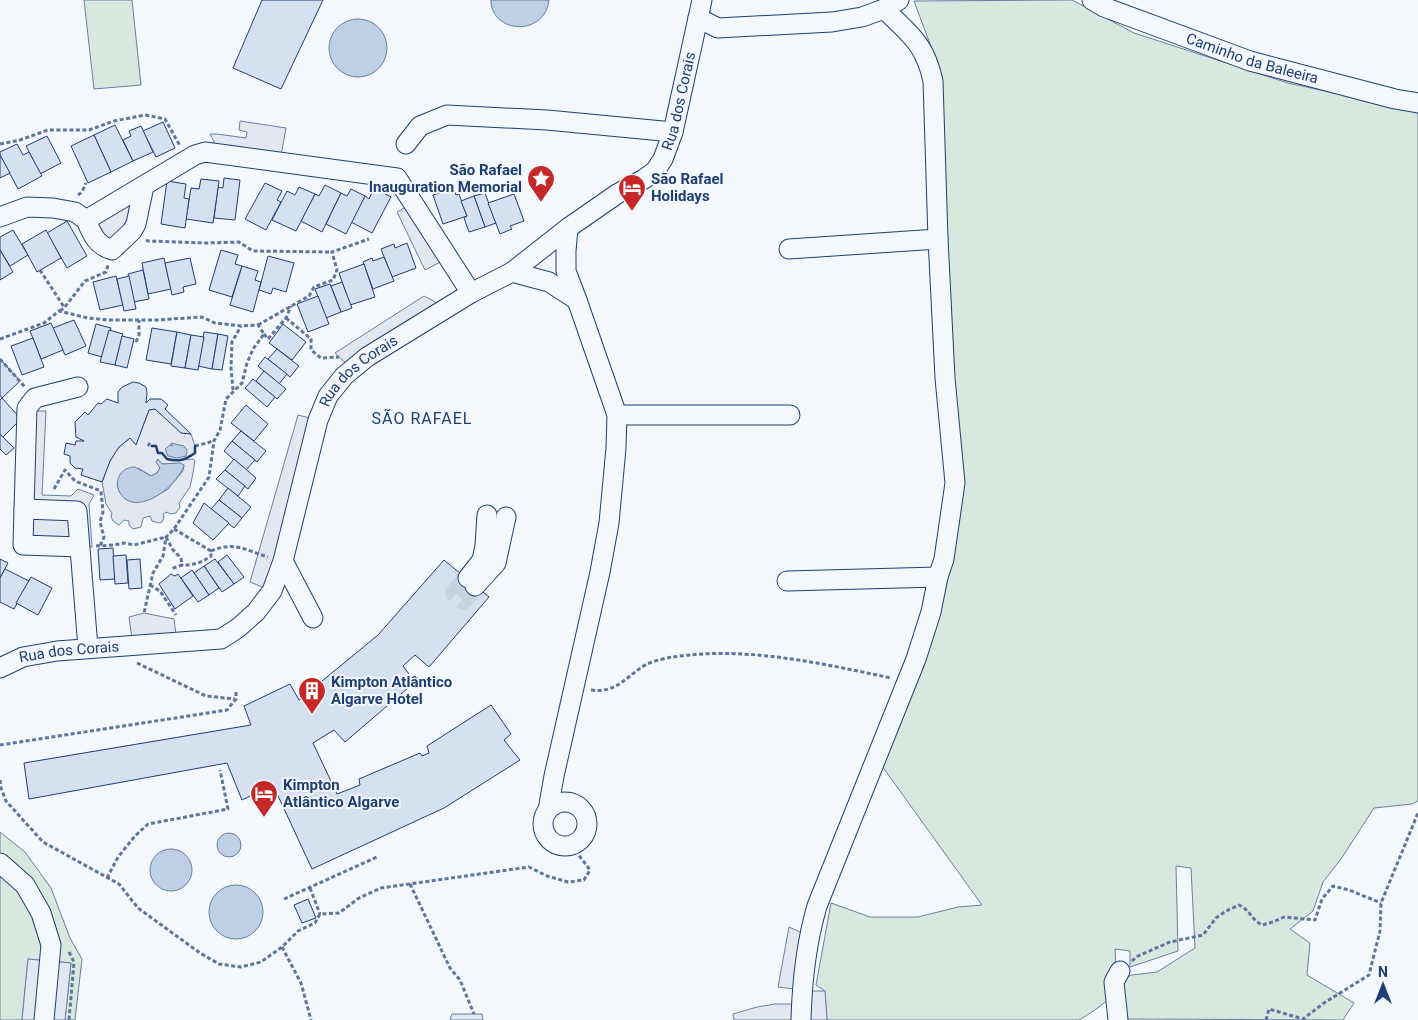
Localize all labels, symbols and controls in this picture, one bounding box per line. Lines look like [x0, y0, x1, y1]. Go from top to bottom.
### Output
street label: Caminho da Baleeira [1184, 29, 1320, 88]
street label: Rua dos Corais [658, 50, 699, 153]
place label: São Rafael Inauguration Memorial [369, 161, 522, 196]
place icon: São Rafael Inauguration Memorial [526, 164, 556, 203]
place label: São Rafael Holidays [651, 170, 724, 205]
hotel icon: São Rafael Holidays [617, 173, 647, 212]
street label: Rua dos Corais [316, 331, 401, 409]
district label: SÃO RAFAEL [372, 408, 472, 428]
street label: Rua dos Corais [18, 637, 120, 667]
place label: Kimpton Atlântico Algarve Hotel [331, 673, 452, 708]
building icon: Kimpton Atlântico Algarve Hotel [297, 676, 327, 715]
place label: Kimpton Atlântico Algarve [283, 776, 399, 811]
hotel icon: Kimpton Atlântico Algarve [249, 779, 279, 818]
north arrow [1358, 960, 1408, 1010]
text: N [1378, 964, 1388, 980]

